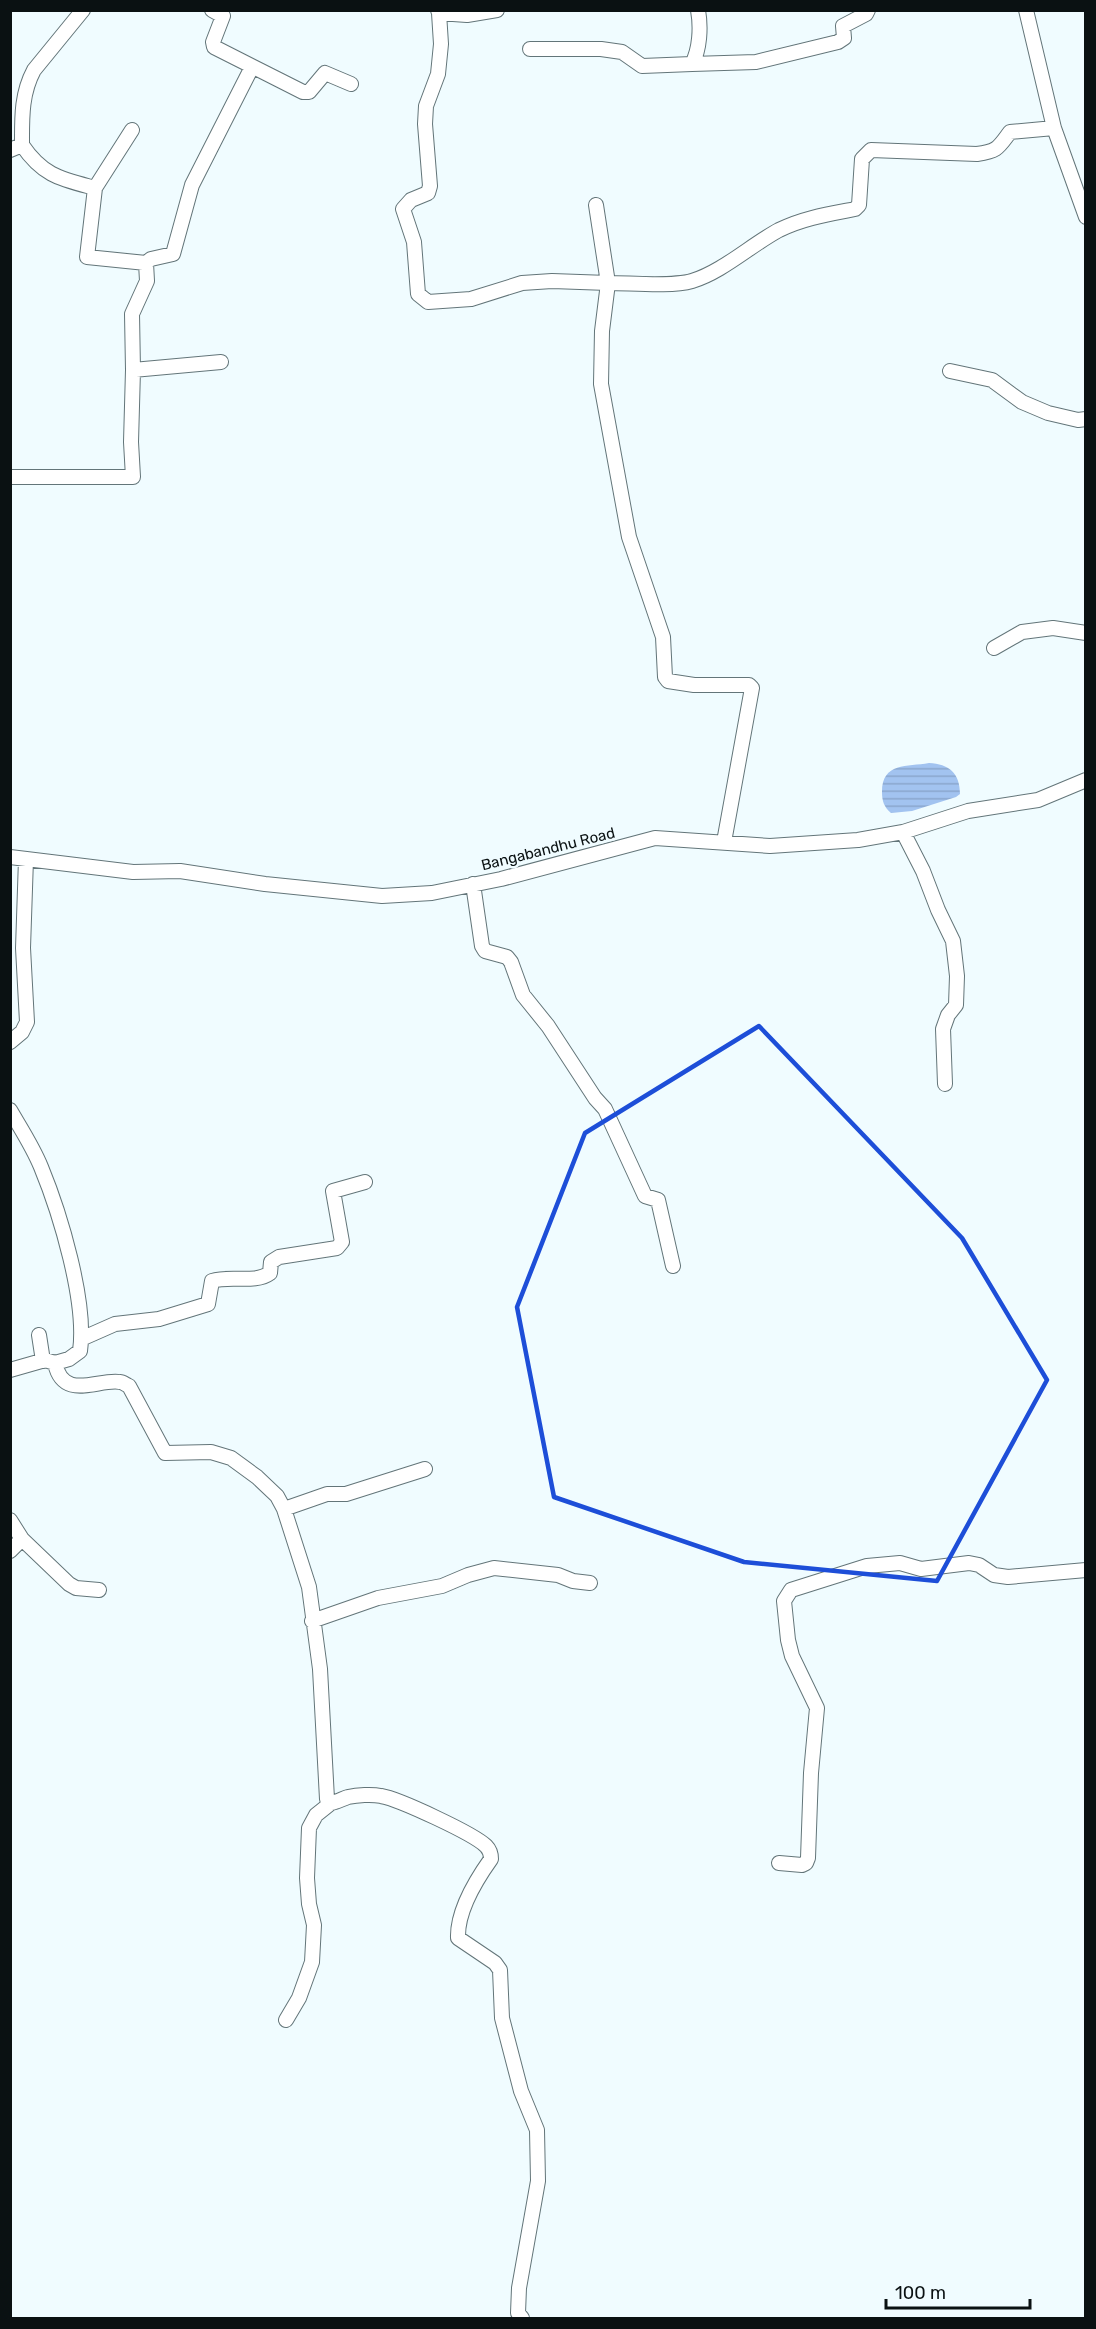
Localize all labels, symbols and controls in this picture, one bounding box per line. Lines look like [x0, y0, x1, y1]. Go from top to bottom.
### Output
street label: Bangabandhu Road [479, 824, 617, 874]
scale bar [886, 2272, 1030, 2310]
text: 100 m [895, 2282, 946, 2304]

